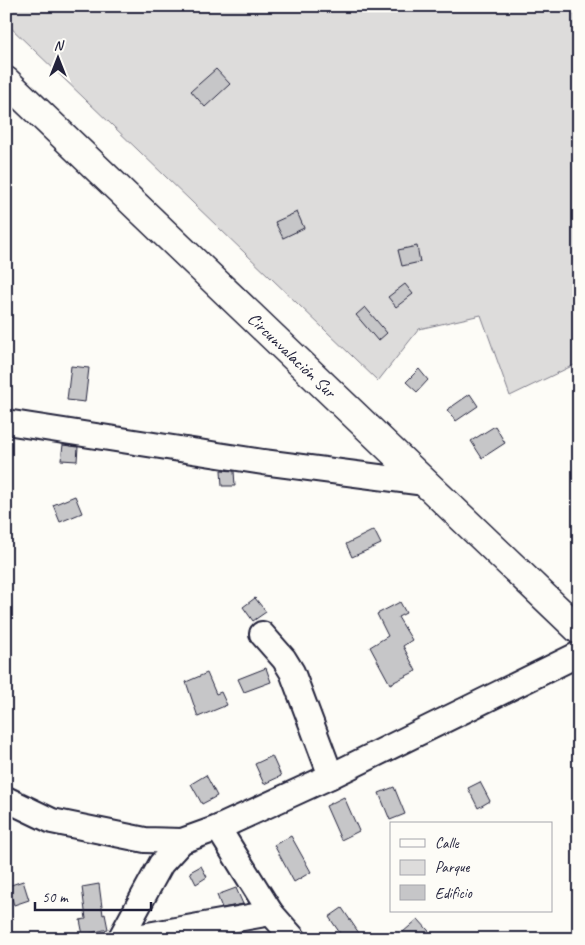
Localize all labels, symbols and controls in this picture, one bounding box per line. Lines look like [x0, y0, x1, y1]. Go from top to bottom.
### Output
north arrow [32, 32, 82, 82]
text: N [54, 37, 65, 54]
street label: Circunvalación Sur [243, 308, 342, 403]
legend [390, 822, 552, 912]
text: Calle [435, 834, 460, 853]
text: Parque [435, 858, 471, 877]
scale bar [35, 880, 151, 912]
text: Edificio [435, 884, 473, 903]
text: 50 m [42, 888, 69, 907]

